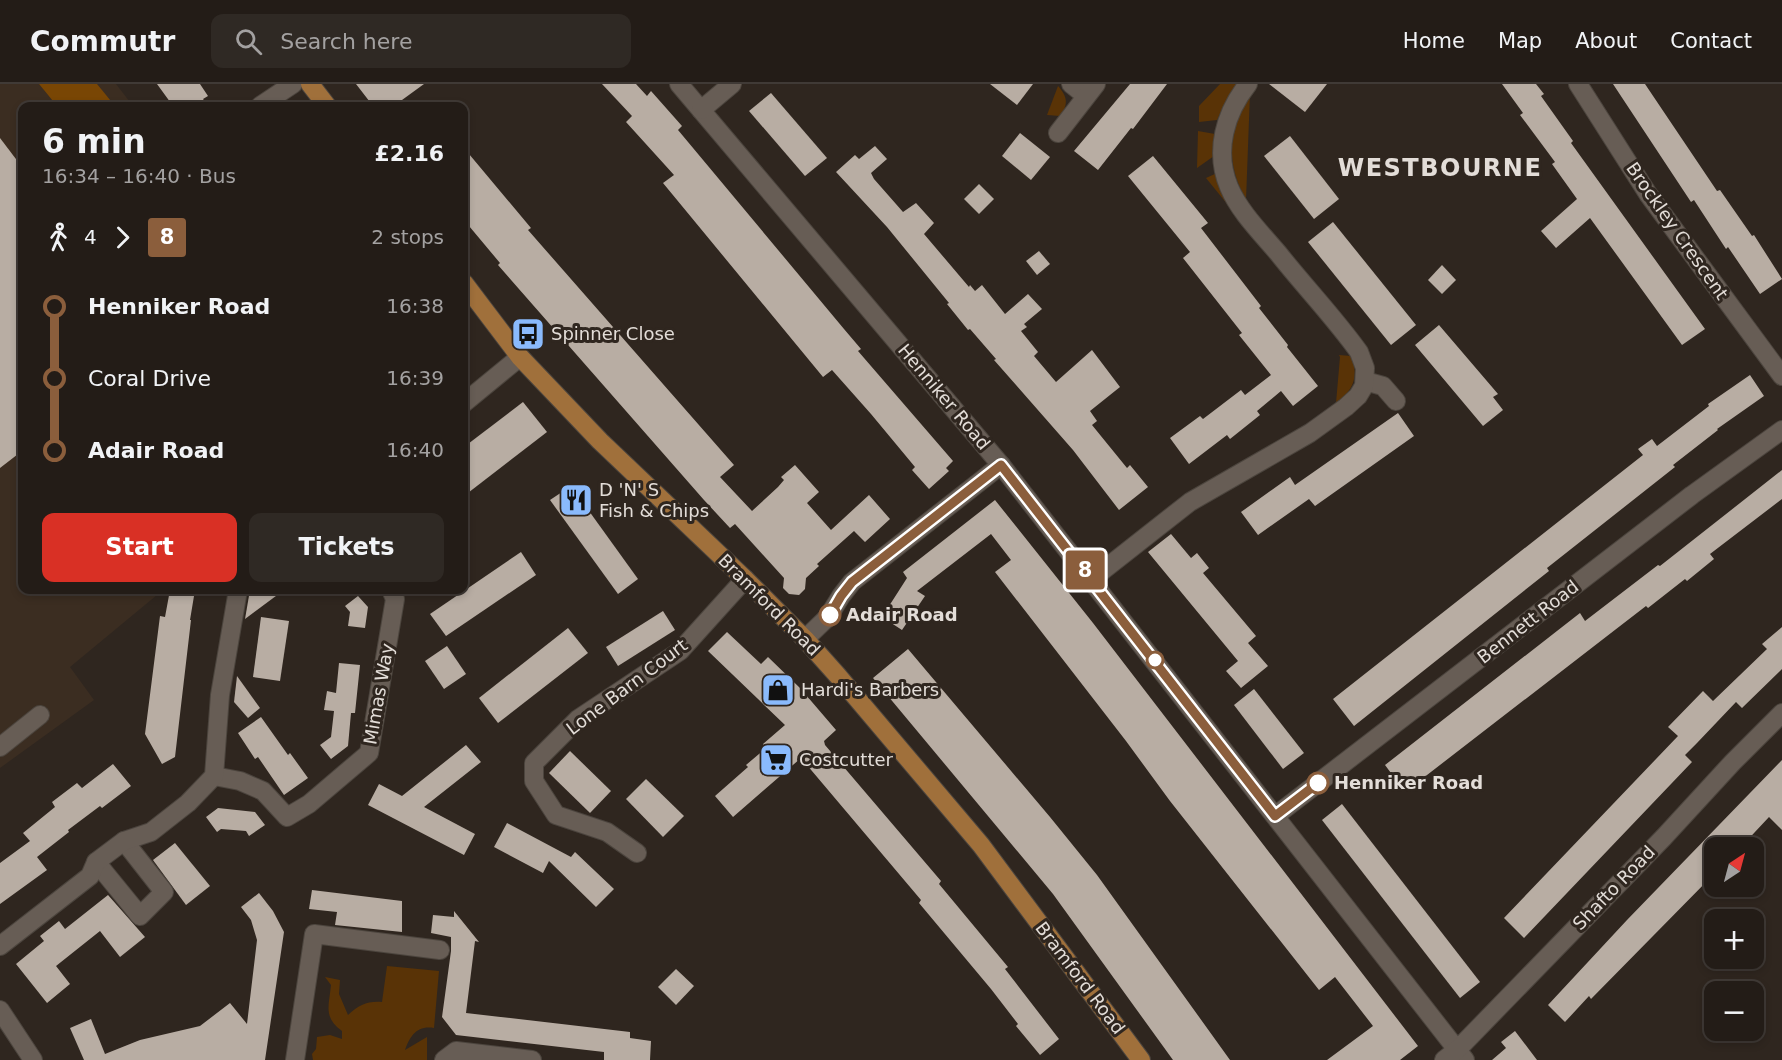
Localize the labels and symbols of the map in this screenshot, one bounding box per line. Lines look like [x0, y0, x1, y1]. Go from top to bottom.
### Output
district label: WESTBOURNE [1338, 154, 1542, 182]
street label: Brockley Crescent [1622, 158, 1733, 303]
bus stop icon: Spinner Close [510, 316, 546, 352]
place label: Spinner Close [551, 323, 675, 344]
street label: Henniker Road [894, 340, 995, 454]
place label: D 'N' S Fish & Chips [599, 479, 709, 521]
restaurant icon: D 'N' S Fish & Chips [558, 482, 594, 518]
street label: Bramford Road [714, 549, 825, 660]
line badge: 8 [1066, 550, 1104, 590]
street label: Bennett Road [1473, 576, 1582, 668]
marker: Adair Road [819, 604, 841, 626]
place label: Adair Road [846, 604, 958, 625]
street label: Lone Barn Court [562, 634, 691, 739]
street label: Mimas Way [359, 641, 398, 746]
unlabelled marker [1146, 651, 1164, 669]
shop icon: Hardi's Barbers [760, 672, 796, 708]
place label: Hardi's Barbers [801, 679, 939, 700]
supermarket icon: Costcutter [758, 742, 794, 778]
place label: Costcutter [799, 749, 894, 770]
marker: Henniker Road [1307, 772, 1329, 794]
place label: Henniker Road [1334, 772, 1483, 793]
north arrow [1704, 837, 1764, 897]
street label: Shafto Road [1568, 841, 1659, 934]
street label: Bramford Road [1031, 917, 1129, 1038]

